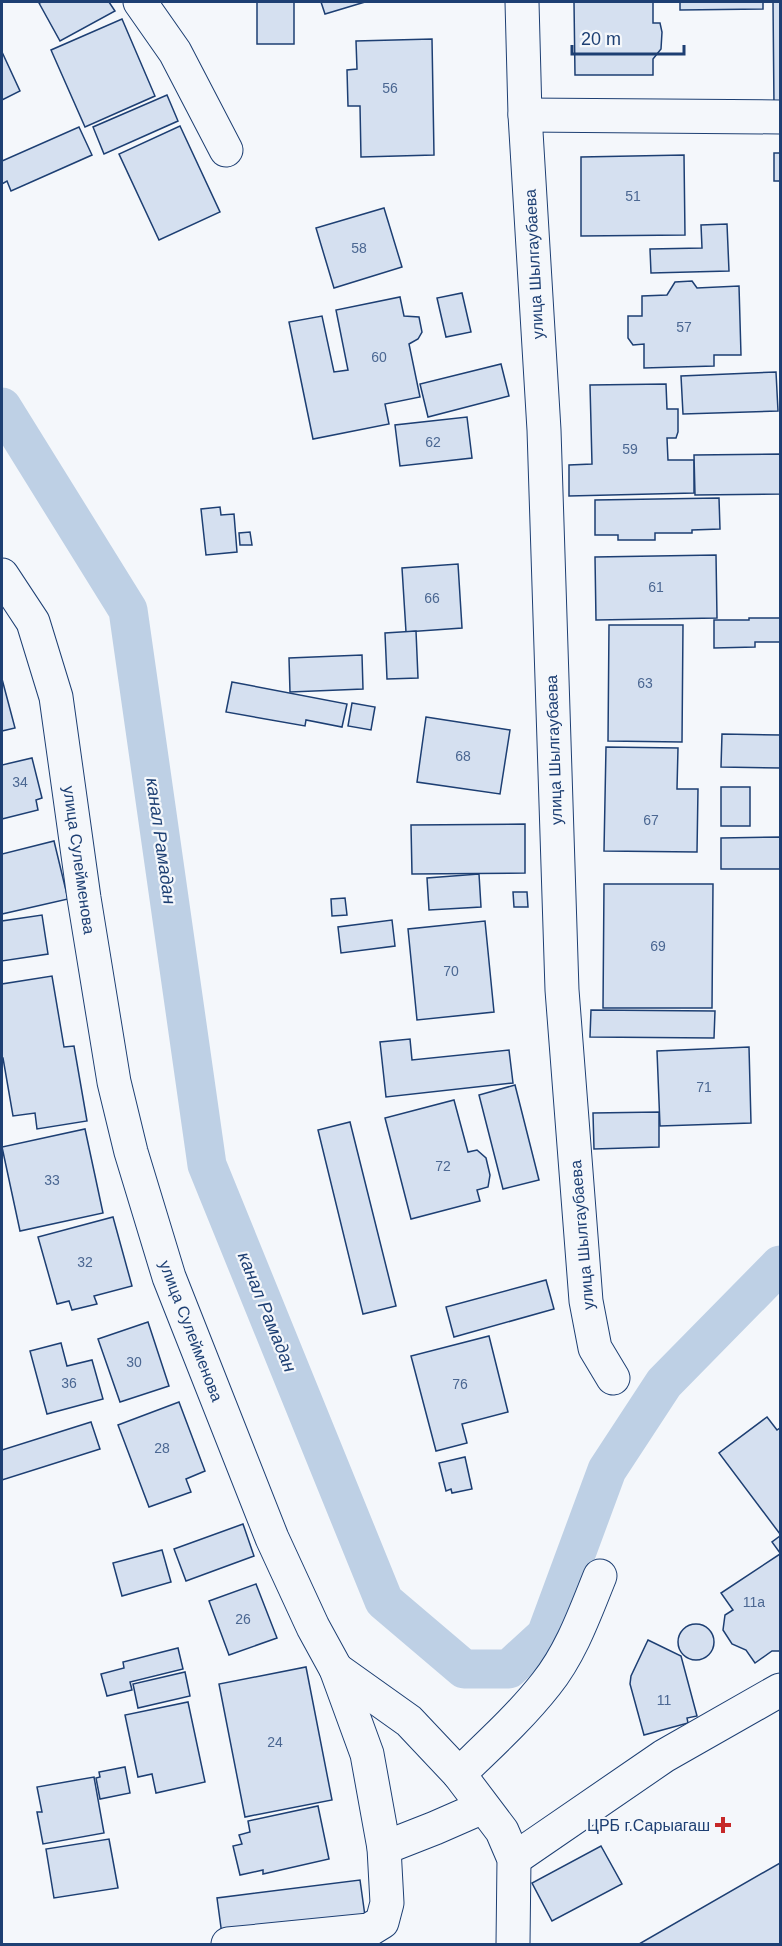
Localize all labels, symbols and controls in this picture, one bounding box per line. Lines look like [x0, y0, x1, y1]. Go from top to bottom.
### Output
scale bar [572, 18, 684, 56]
text: 20 m [581, 29, 621, 49]
house number: 56 [382, 80, 398, 96]
street label: улица Шылгаубаева [522, 188, 546, 339]
house number: 51 [625, 188, 641, 204]
house number: 58 [351, 240, 367, 256]
house number: 57 [676, 319, 692, 335]
house number: 60 [371, 349, 387, 365]
house number: 62 [425, 434, 441, 450]
house number: 59 [622, 441, 638, 457]
house number: 61 [648, 579, 664, 595]
house number: 66 [424, 590, 440, 606]
street label: улица Шылгаубаева [543, 675, 565, 825]
house number: 63 [637, 675, 653, 691]
house number: 68 [455, 748, 471, 764]
house number: 34 [12, 774, 28, 790]
water label: канал Рамадан [142, 776, 180, 906]
street label: улица Сулейменова [60, 785, 98, 935]
house number: 67 [643, 812, 659, 828]
house number: 69 [650, 938, 666, 954]
house number: 70 [443, 963, 459, 979]
house number: 71 [696, 1079, 712, 1095]
house number: 72 [435, 1158, 451, 1174]
street label: улица Шылгаубаева [567, 1159, 597, 1311]
house number: 33 [44, 1172, 60, 1188]
water label: канал Рамадан [234, 1249, 300, 1375]
house number: 32 [77, 1254, 93, 1270]
street label: улица Сулейменова [156, 1258, 226, 1404]
house number: 30 [126, 1354, 142, 1370]
house number: 36 [61, 1375, 77, 1391]
house number: 76 [452, 1376, 468, 1392]
house number: 28 [154, 1440, 170, 1456]
house number: 11а [743, 1594, 765, 1610]
house number: 26 [235, 1611, 251, 1627]
house number: 11 [657, 1692, 671, 1708]
house number: 24 [267, 1734, 283, 1750]
marker: ЦРБ г.Сарыагаш [714, 1816, 732, 1834]
place label: ЦРБ г.Сарыагаш [587, 1817, 710, 1834]

